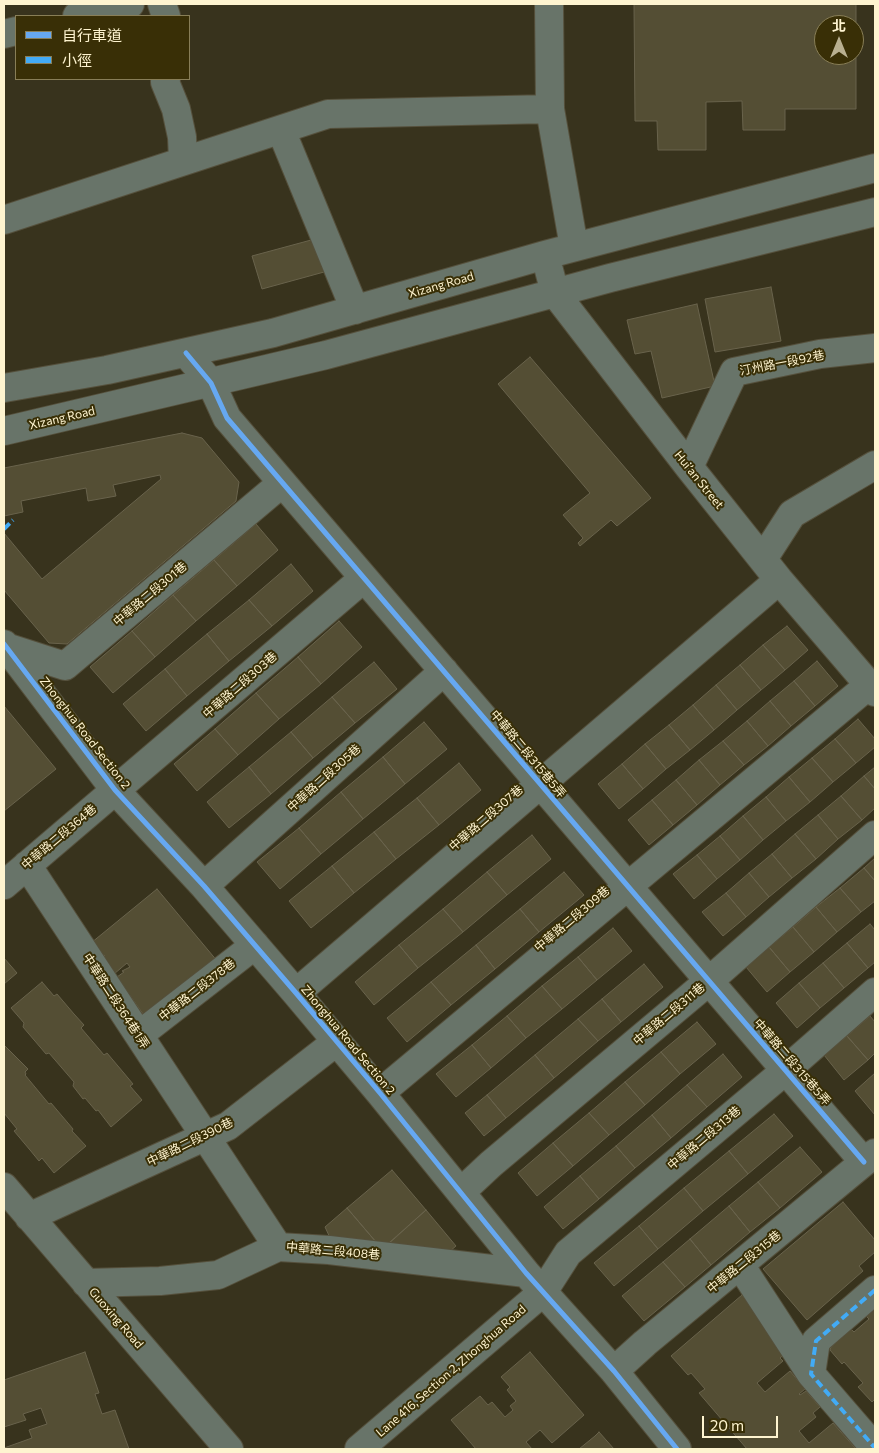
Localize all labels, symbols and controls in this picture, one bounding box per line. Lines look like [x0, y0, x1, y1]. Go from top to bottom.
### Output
legend [15, 15, 190, 80]
north arrow [814, 15, 864, 65]
text: 北 [832, 17, 846, 34]
text: 自行車道 [62, 26, 122, 44]
text: 小徑 [62, 51, 92, 69]
street label: Xizang Road [407, 269, 475, 301]
street label: 汀州路一段92巷 [738, 348, 826, 378]
street label: Xizang Road [28, 403, 96, 433]
street label: Hui’an Street [671, 448, 727, 512]
street label: 中華路二段301巷 [110, 559, 190, 629]
street label: 中華路二段303巷 [200, 649, 280, 721]
street label: Zhonghua Road Section 2 [37, 674, 133, 792]
street label: 中華路二段315巷5弄 [487, 707, 569, 801]
street label: 中華路二段305巷 [284, 741, 364, 815]
street label: 中華路二段307巷 [446, 782, 526, 854]
street label: 中華路二段364巷 [19, 801, 99, 873]
street label: 中華路二段309巷 [531, 883, 613, 955]
street label: 中華路二段364巷1弄 [80, 951, 152, 1051]
street label: 中華路二段378巷 [156, 956, 238, 1024]
street label: 中華路二段311巷 [630, 980, 708, 1048]
street label: Zhonghua Road Section 2 [298, 982, 398, 1098]
street label: 中華路二段315巷5弄 [751, 1016, 833, 1108]
street label: 中華路二段313巷 [665, 1103, 743, 1173]
street label: 中華路二段390巷 [145, 1115, 235, 1169]
street label: 中華路二段315巷 [704, 1228, 784, 1296]
street label: 中華路二段408巷 [285, 1240, 381, 1262]
street label: Guoxing Road [86, 1285, 146, 1351]
street label: Lane 416, Section 2, Zhonghua Road [373, 1302, 529, 1440]
scale bar [704, 1406, 780, 1438]
text: 20 m [710, 1416, 744, 1434]

